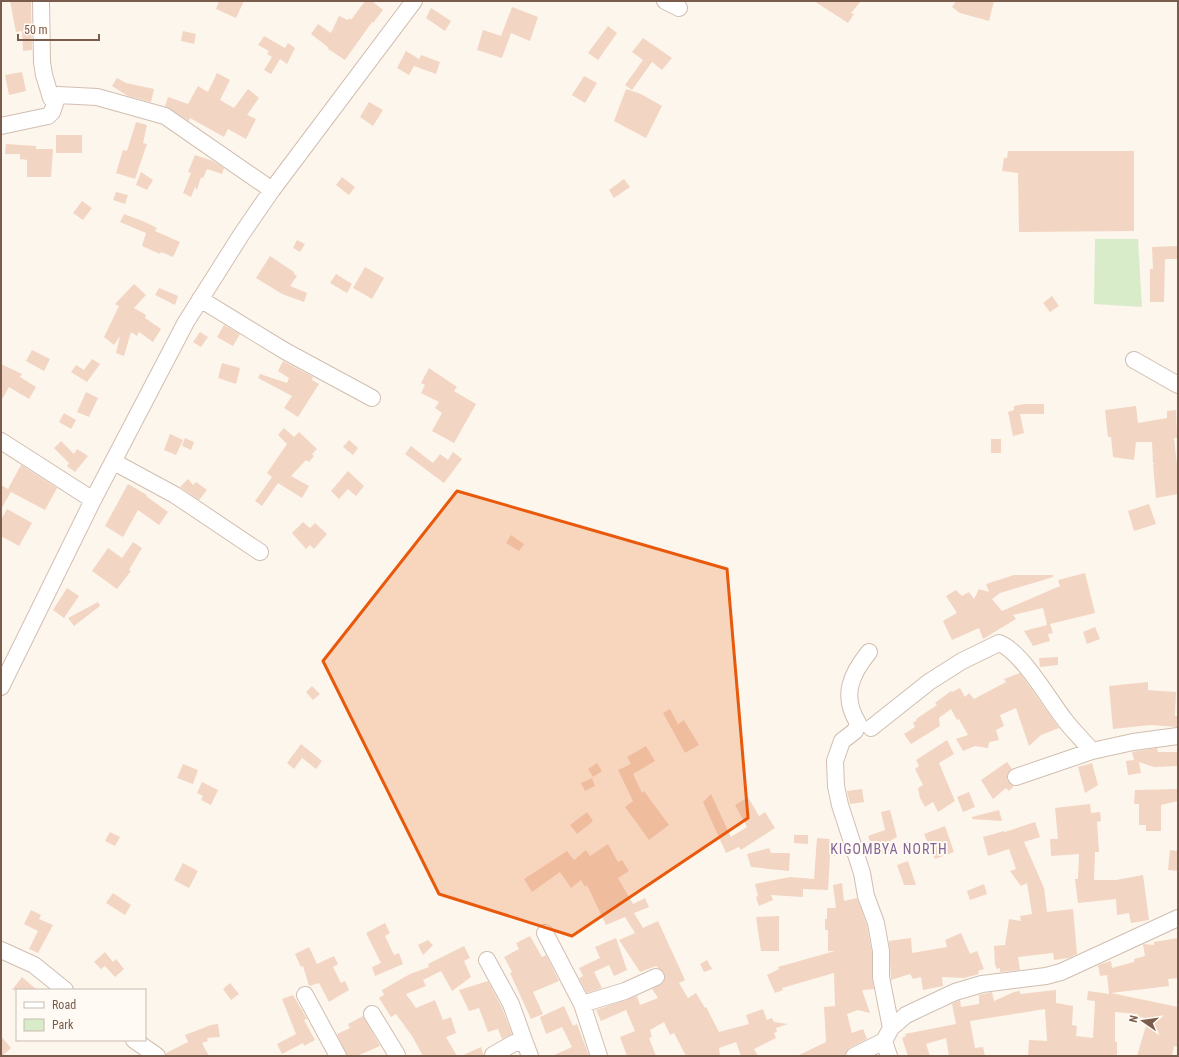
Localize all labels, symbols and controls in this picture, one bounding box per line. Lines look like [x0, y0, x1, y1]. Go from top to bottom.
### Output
scale bar [18, 16, 99, 42]
text: 50 m [24, 23, 48, 37]
district label: KIGOMBYA NORTH [830, 841, 948, 857]
legend [16, 989, 146, 1041]
text: Road [52, 998, 76, 1012]
north arrow [1123, 1001, 1163, 1041]
text: N [1127, 1014, 1141, 1024]
text: Park [52, 1018, 74, 1032]

